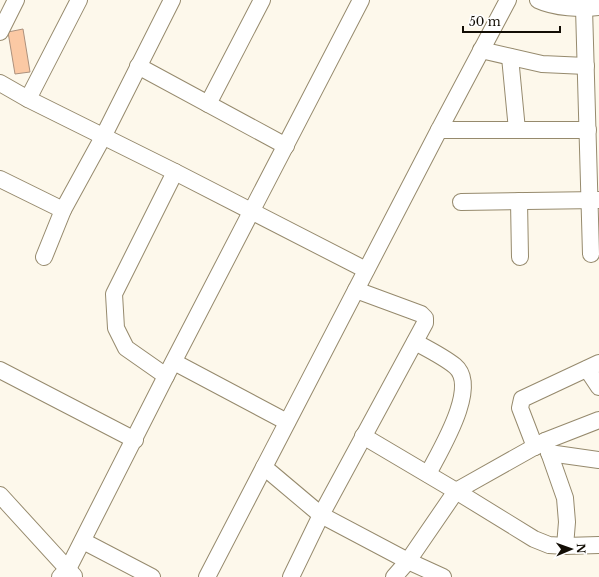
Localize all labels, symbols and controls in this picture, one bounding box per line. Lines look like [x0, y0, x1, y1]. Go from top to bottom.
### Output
scale bar [463, 8, 560, 34]
text: 50 m [469, 14, 501, 29]
north arrow [551, 529, 591, 569]
text: N [574, 543, 588, 555]

